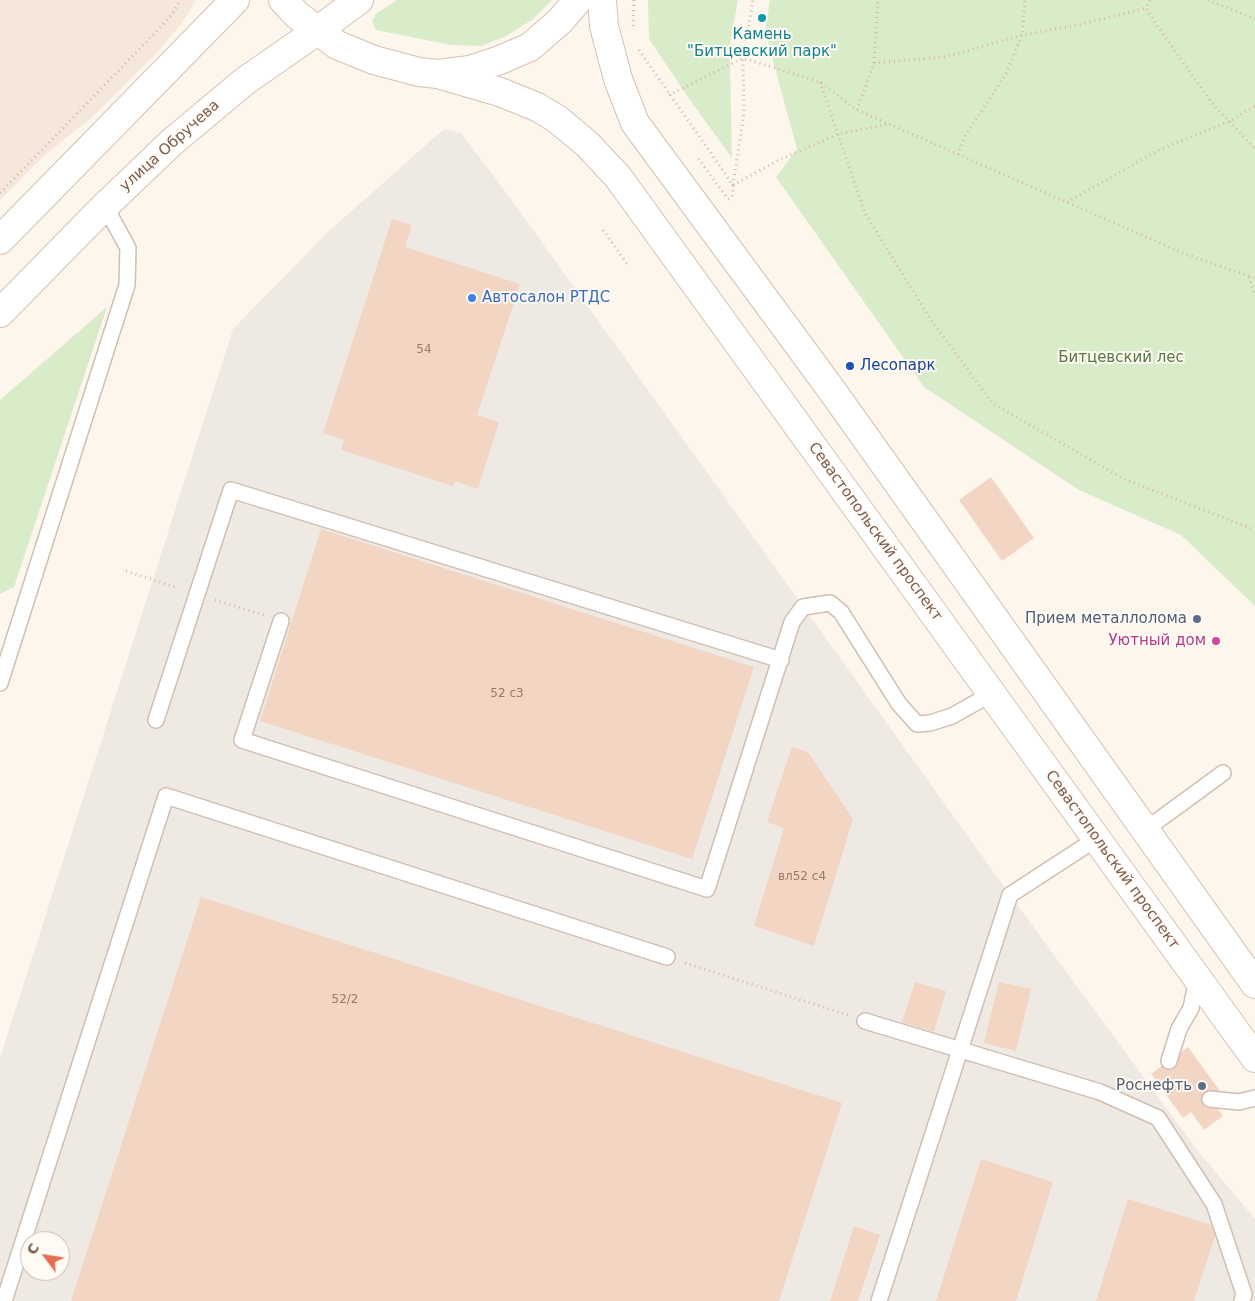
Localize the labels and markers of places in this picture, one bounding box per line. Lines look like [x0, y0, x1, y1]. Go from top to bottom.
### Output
marker: Камень "Битцевский парк" [756, 12, 768, 24]
place label: Камень "Битцевский парк" [687, 26, 837, 61]
place label: Автосалон РТДС [482, 289, 610, 307]
marker: Автосалон РТДС [466, 292, 478, 304]
place label: Лесопарк [860, 357, 936, 375]
marker: Лесопарк [844, 360, 856, 372]
place label: Прием металлолома [1025, 610, 1187, 628]
marker: Прием металлолома [1191, 613, 1203, 625]
place label: Уютный дом [1108, 632, 1206, 650]
marker: Уютный дом [1210, 635, 1222, 647]
place label: Роснефть [1116, 1077, 1192, 1095]
marker: Роснефть [1196, 1080, 1208, 1092]

